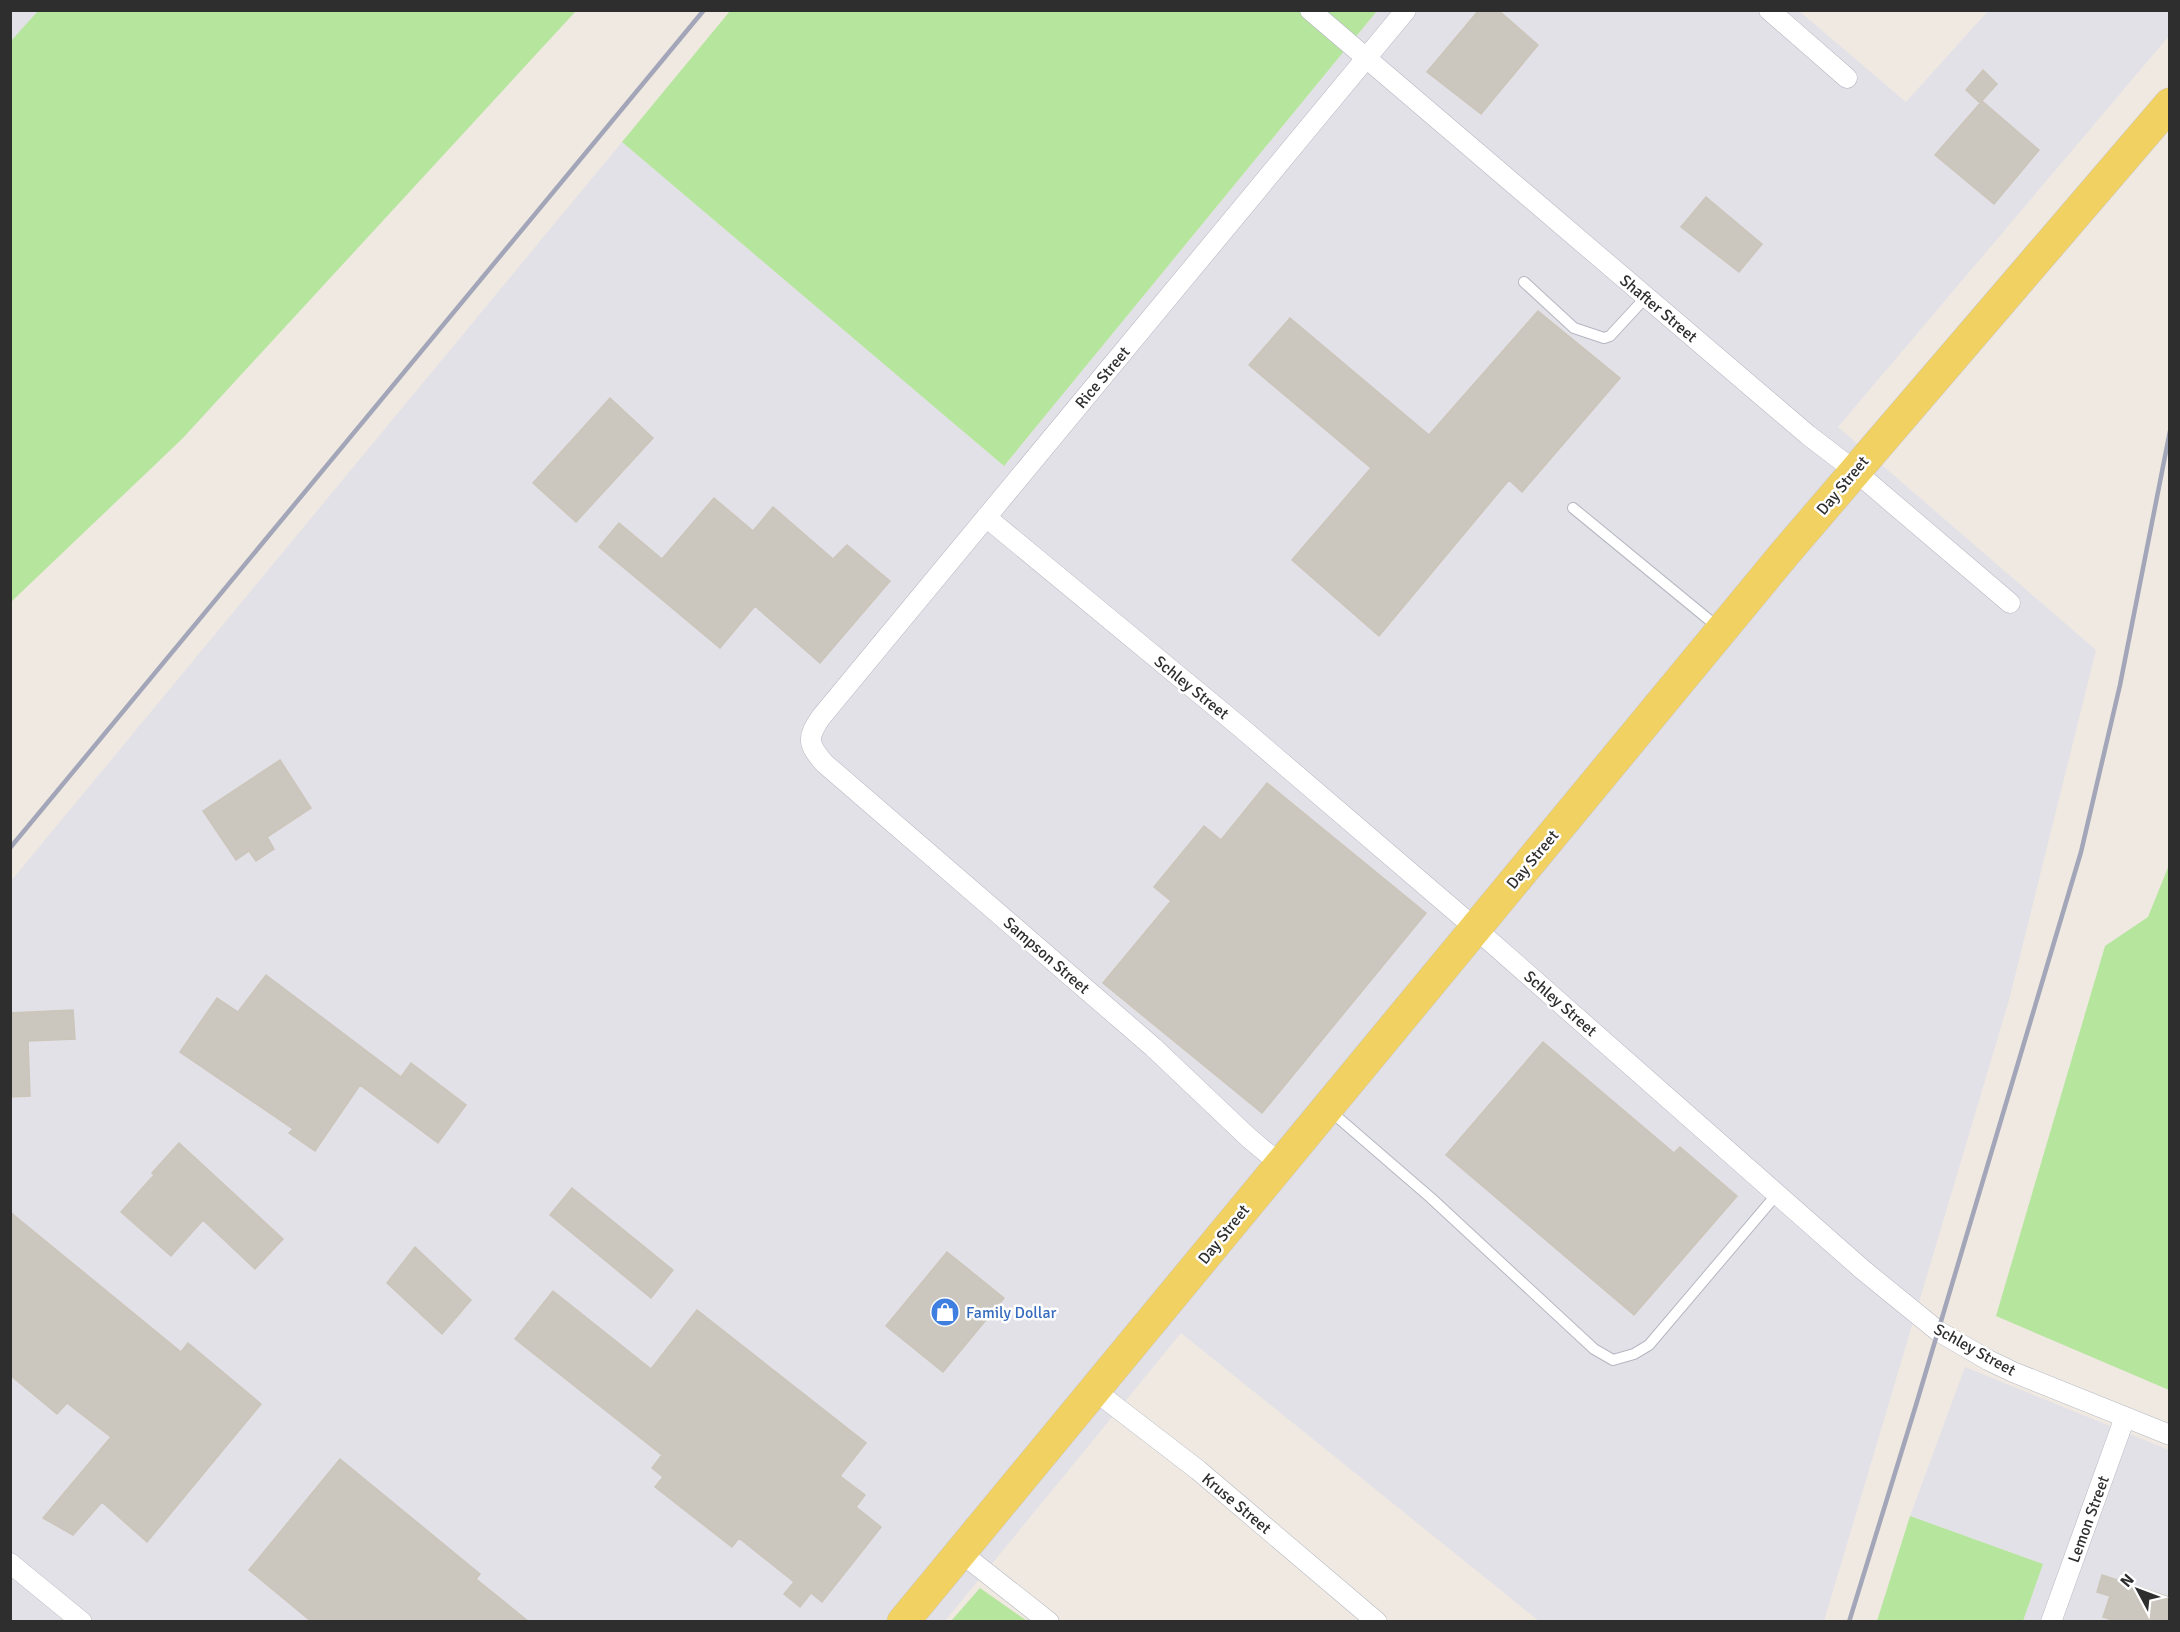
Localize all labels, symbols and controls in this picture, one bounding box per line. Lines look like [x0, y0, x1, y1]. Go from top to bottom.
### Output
street label: Shafter Street [1616, 271, 1702, 347]
street label: Rice Street [1071, 342, 1135, 413]
street label: Day Street [1812, 452, 1873, 519]
street label: Schley Street [1150, 652, 1233, 724]
street label: Day Street [1502, 826, 1563, 893]
street label: Sampson Street [999, 913, 1094, 999]
street label: Schley Street [1520, 967, 1601, 1041]
street label: Day Street [1194, 1201, 1254, 1268]
shop icon: Family Dollar [929, 1296, 961, 1328]
place label: Family Dollar [966, 1303, 1057, 1323]
street label: Schley Street [1930, 1319, 2019, 1381]
street label: Kruse Street [1198, 1469, 1275, 1539]
street label: Lemon Street [2064, 1473, 2114, 1566]
north arrow [2108, 1560, 2168, 1620]
text: N [2116, 1570, 2139, 1592]

